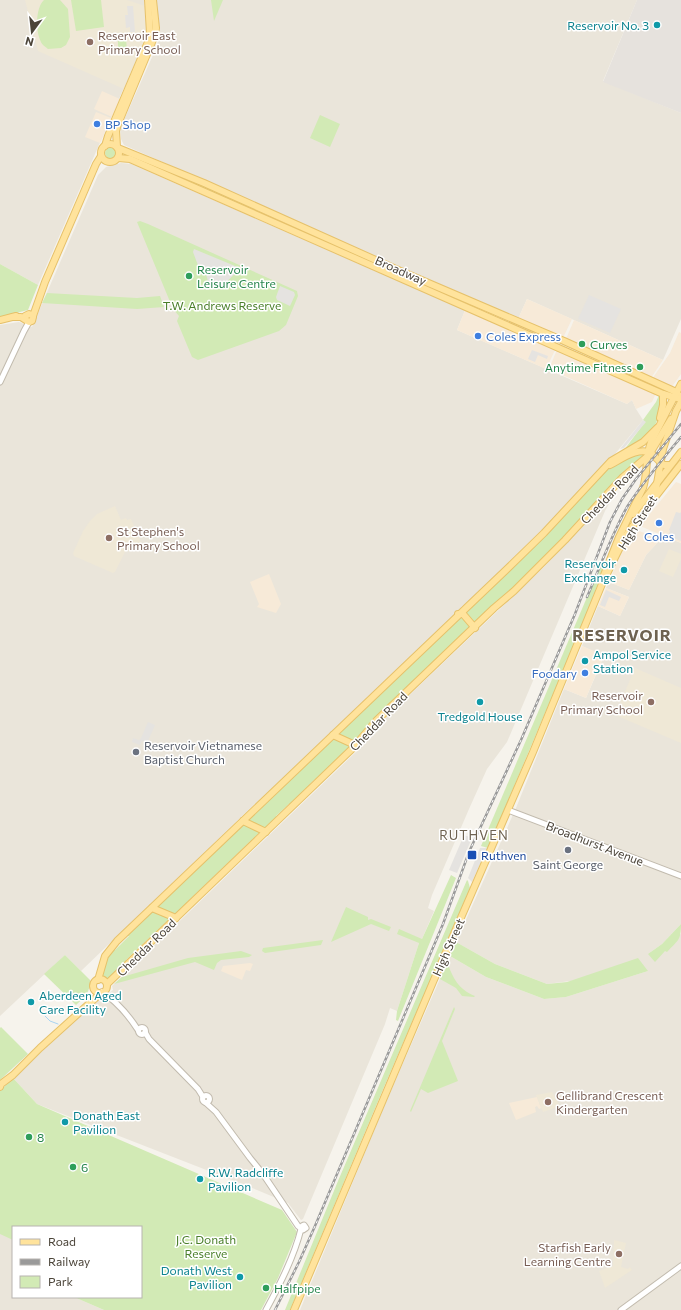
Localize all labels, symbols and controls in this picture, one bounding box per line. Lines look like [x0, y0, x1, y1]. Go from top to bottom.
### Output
north arrow [12, 12, 52, 52]
place label: Reservoir No. 3 [567, 18, 649, 32]
marker: Reservoir No. 3 [652, 20, 662, 30]
place label: Reservoir East Primary School [98, 28, 181, 56]
text: N [24, 35, 35, 49]
marker: Reservoir East Primary School [85, 37, 95, 47]
place label: BP Shop [105, 117, 151, 131]
marker: BP Shop [92, 119, 102, 129]
street label: Broadway [373, 253, 429, 287]
place label: Reservoir Leisure Centre [197, 262, 276, 290]
marker: Reservoir Leisure Centre [184, 271, 194, 281]
park label: T.W. Andrews Reserve [163, 298, 281, 312]
place label: Coles Express [486, 329, 561, 343]
marker: Coles Express [473, 331, 483, 341]
place label: Curves [590, 337, 627, 351]
marker: Curves [577, 339, 587, 349]
place label: Anytime Fitness [545, 360, 632, 374]
marker: Anytime Fitness [635, 362, 645, 372]
street label: Cheddar Road [577, 462, 641, 526]
street label: High Street [615, 492, 659, 552]
marker: Coles [654, 518, 664, 528]
place label: St Stephen's Primary School [117, 524, 200, 552]
place label: Coles [644, 529, 674, 543]
marker: St Stephen's Primary School [104, 533, 114, 543]
place label: Reservoir Exchange [564, 556, 616, 584]
marker: Reservoir Exchange [619, 565, 629, 575]
district label: RESERVOIR [572, 625, 672, 644]
place label: Ampol Service Station [593, 647, 671, 675]
marker: Ampol Service Station [580, 656, 590, 666]
place label: Foodary [532, 666, 577, 680]
marker: Foodary [580, 668, 590, 678]
place label: Reservoir Primary School [560, 688, 643, 716]
street label: Cheddar Road [346, 689, 410, 753]
marker: Tredgold House [475, 697, 485, 707]
marker: Reservoir Primary School [646, 697, 656, 707]
place label: Tredgold House [437, 709, 523, 723]
place label: Reservoir Vietnamese Baptist Church [144, 738, 262, 766]
marker: Reservoir Vietnamese Baptist Church [131, 747, 141, 757]
street label: Broadhurst Avenue [544, 818, 646, 868]
district label: RUTHVEN [439, 827, 509, 843]
marker: Saint George [563, 845, 573, 855]
place label: Ruthven [481, 848, 527, 862]
marker: Ruthven [466, 849, 478, 861]
place label: Saint George [533, 857, 603, 871]
street label: Cheddar Road [114, 915, 178, 979]
street label: High Street [429, 916, 467, 978]
place label: Aberdeen Aged Care Facility [39, 988, 122, 1016]
marker: Aberdeen Aged Care Facility [26, 997, 36, 1007]
place label: Gellibrand Crescent Kindergarten [556, 1088, 663, 1116]
marker: Gellibrand Crescent Kindergarten [543, 1097, 553, 1107]
place label: Donath East Pavilion [73, 1108, 140, 1136]
marker: Donath East Pavilion [60, 1117, 70, 1127]
place label: 8 [37, 1130, 44, 1144]
marker: 8 [24, 1132, 34, 1142]
place label: 6 [81, 1160, 88, 1174]
marker: 6 [68, 1162, 78, 1172]
place label: R.W. Radcliffe Pavilion [208, 1165, 283, 1193]
marker: R.W. Radcliffe Pavilion [195, 1174, 205, 1184]
legend [12, 1226, 142, 1298]
park label: J.C. Donath Reserve [176, 1232, 236, 1260]
text: Road [48, 1234, 76, 1248]
place label: Starfish Early Learning Centre [524, 1240, 611, 1268]
marker: Starfish Early Learning Centre [614, 1249, 624, 1259]
text: Railway [48, 1254, 90, 1268]
place label: Donath West Pavilion [161, 1263, 232, 1291]
marker: Donath West Pavilion [235, 1272, 245, 1282]
text: Park [48, 1274, 74, 1288]
place label: Halfpipe [274, 1281, 321, 1295]
marker: Halfpipe [261, 1283, 271, 1293]

